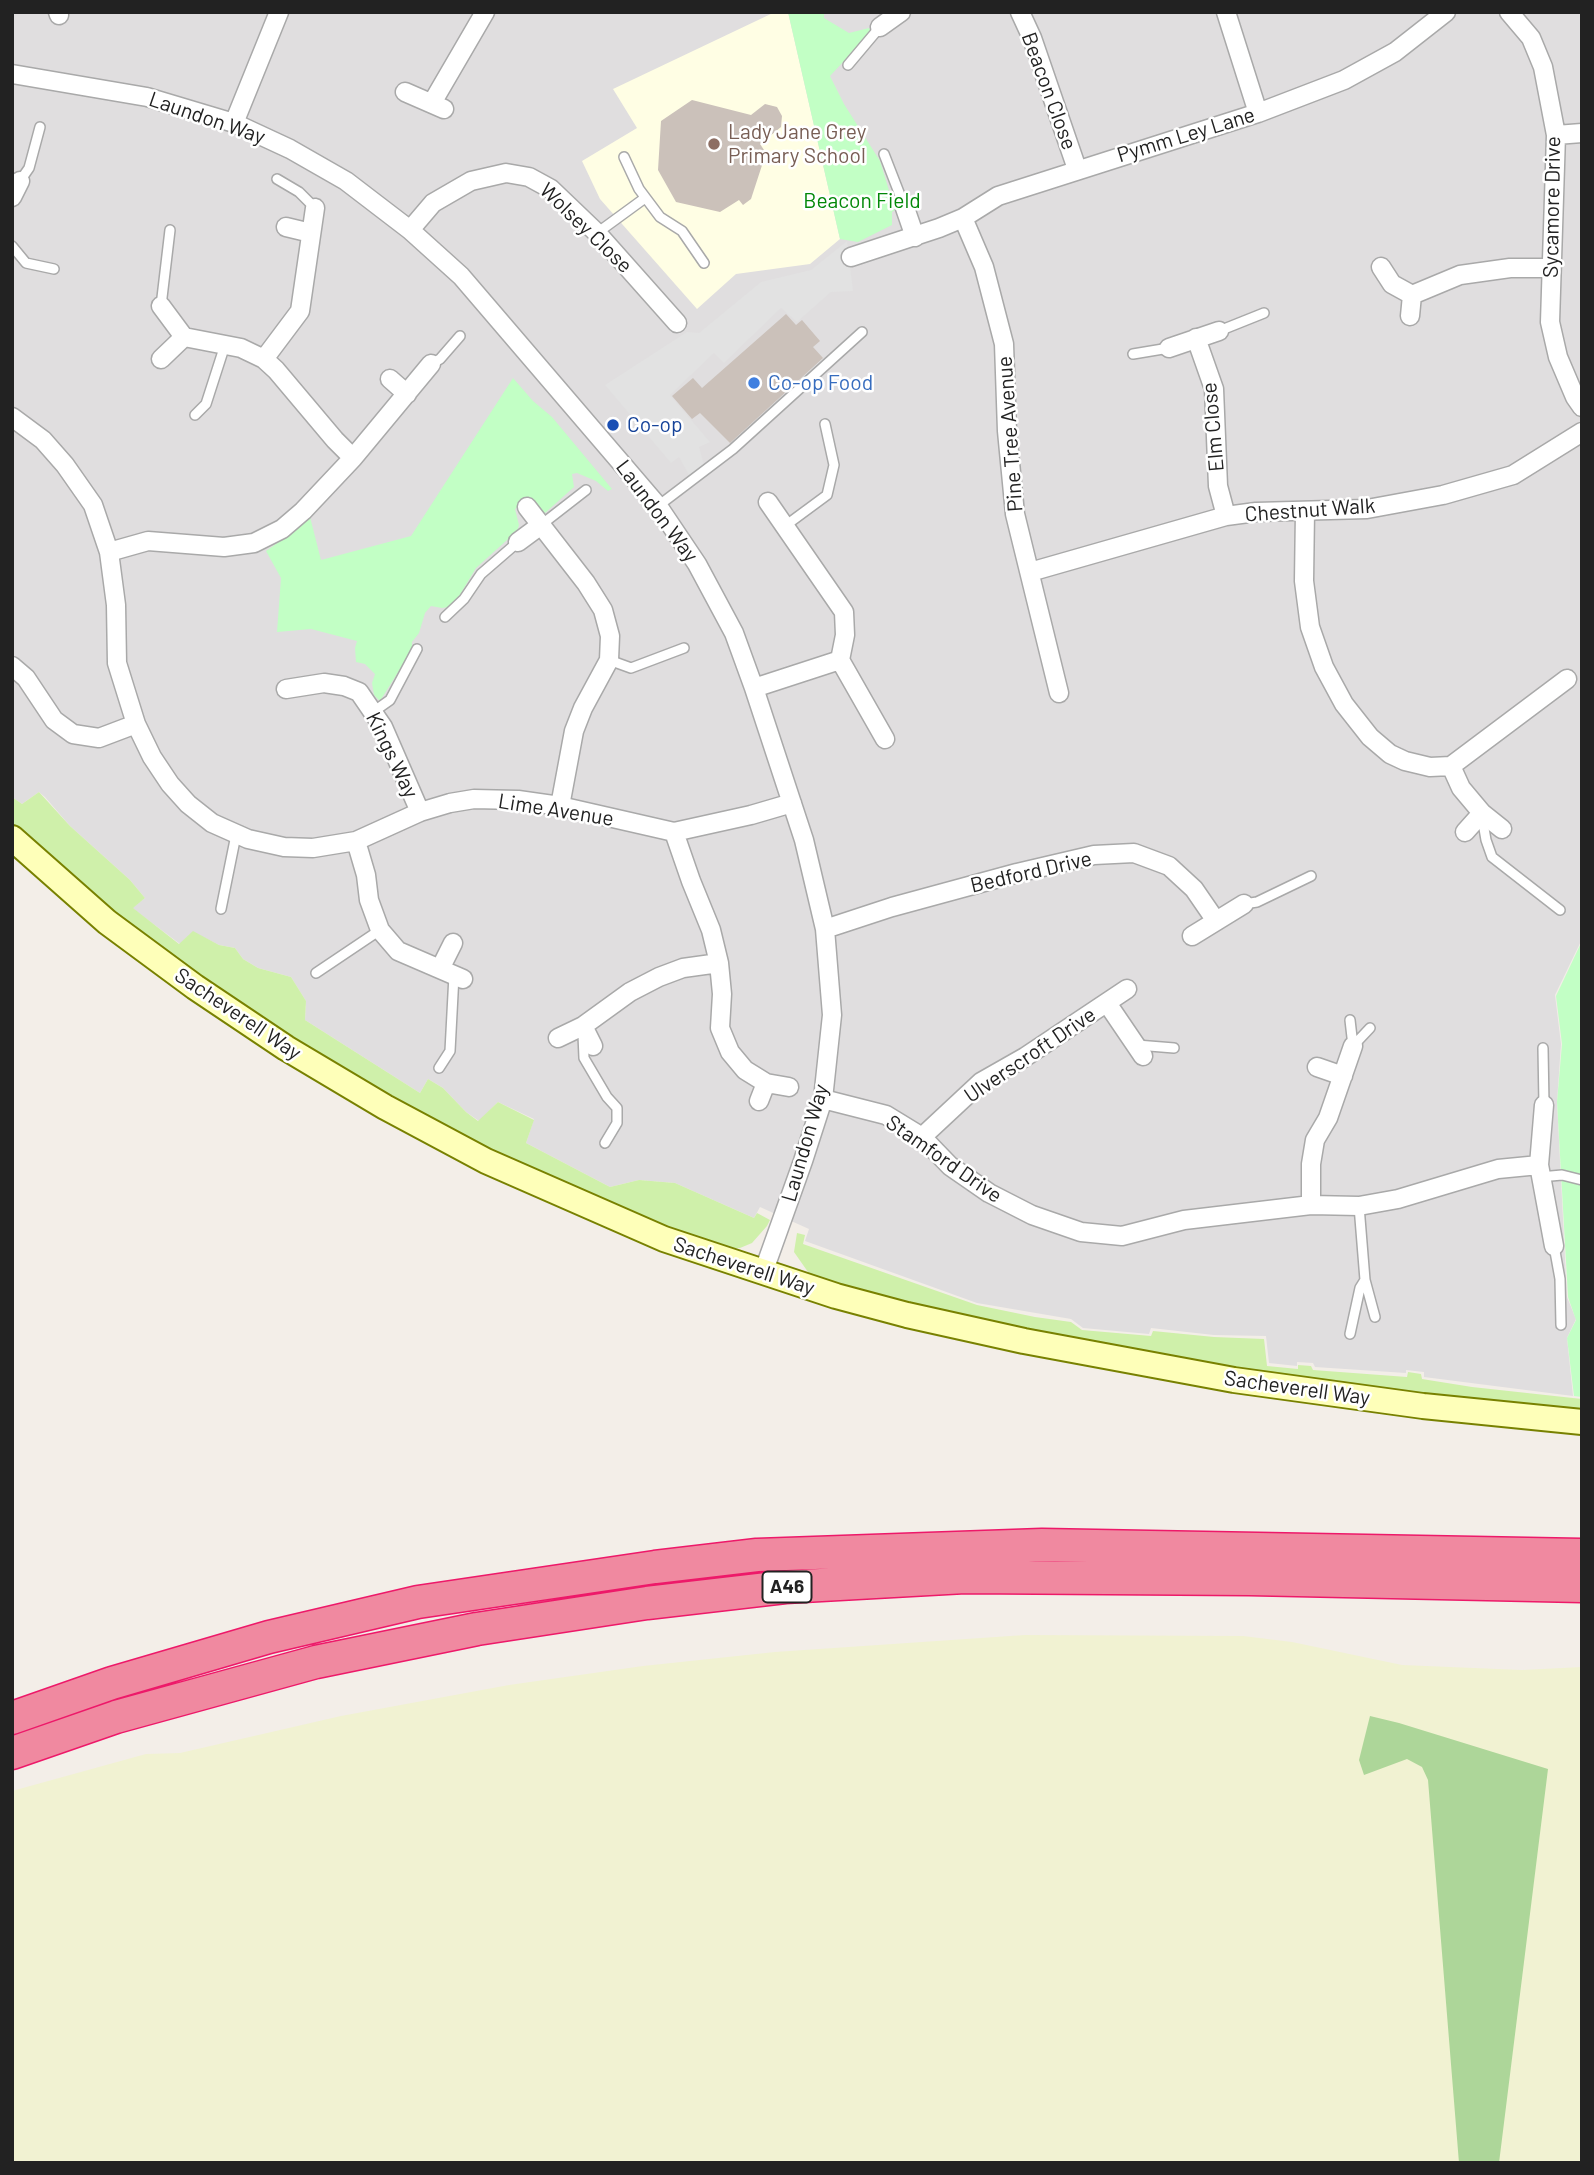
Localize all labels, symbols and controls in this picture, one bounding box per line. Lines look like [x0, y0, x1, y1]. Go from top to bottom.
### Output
street label: Beacon Close [1016, 29, 1082, 153]
street label: Laundon Way [146, 86, 268, 150]
street label: Pymm Ley Lane [1114, 102, 1258, 168]
place label: Lady Jane Grey Primary School [728, 119, 866, 169]
marker: Lady Jane Grey Primary School [706, 136, 722, 152]
street label: Sycamore Drive [1538, 136, 1566, 278]
street label: Wolsey Close [534, 178, 638, 278]
park label: Beacon Field [803, 188, 921, 214]
street label: Pine Tree Avenue [992, 355, 1028, 513]
place label: Co-op Food [768, 370, 873, 396]
marker: Co-op Food [746, 375, 762, 391]
street label: Elm Close [1197, 381, 1229, 473]
place label: Co-op [627, 412, 682, 438]
marker: Co-op [605, 417, 621, 433]
street label: Laundon Way [610, 455, 704, 567]
street label: Chestnut Walk [1244, 493, 1376, 527]
street label: Kings Way [360, 708, 424, 802]
street label: Lime Avenue [496, 788, 616, 832]
street label: Bedford Drive [968, 846, 1094, 898]
street label: Sacheverell Way [170, 962, 306, 1066]
street label: Ulverscroft Drive [960, 1002, 1100, 1108]
street label: Laundon Way [776, 1081, 834, 1205]
street label: Stamford Drive [881, 1110, 1007, 1208]
street label: Sacheverell Way [670, 1231, 818, 1301]
street label: Sacheverell Way [1222, 1365, 1372, 1411]
road number: A46 [762, 1572, 812, 1602]

